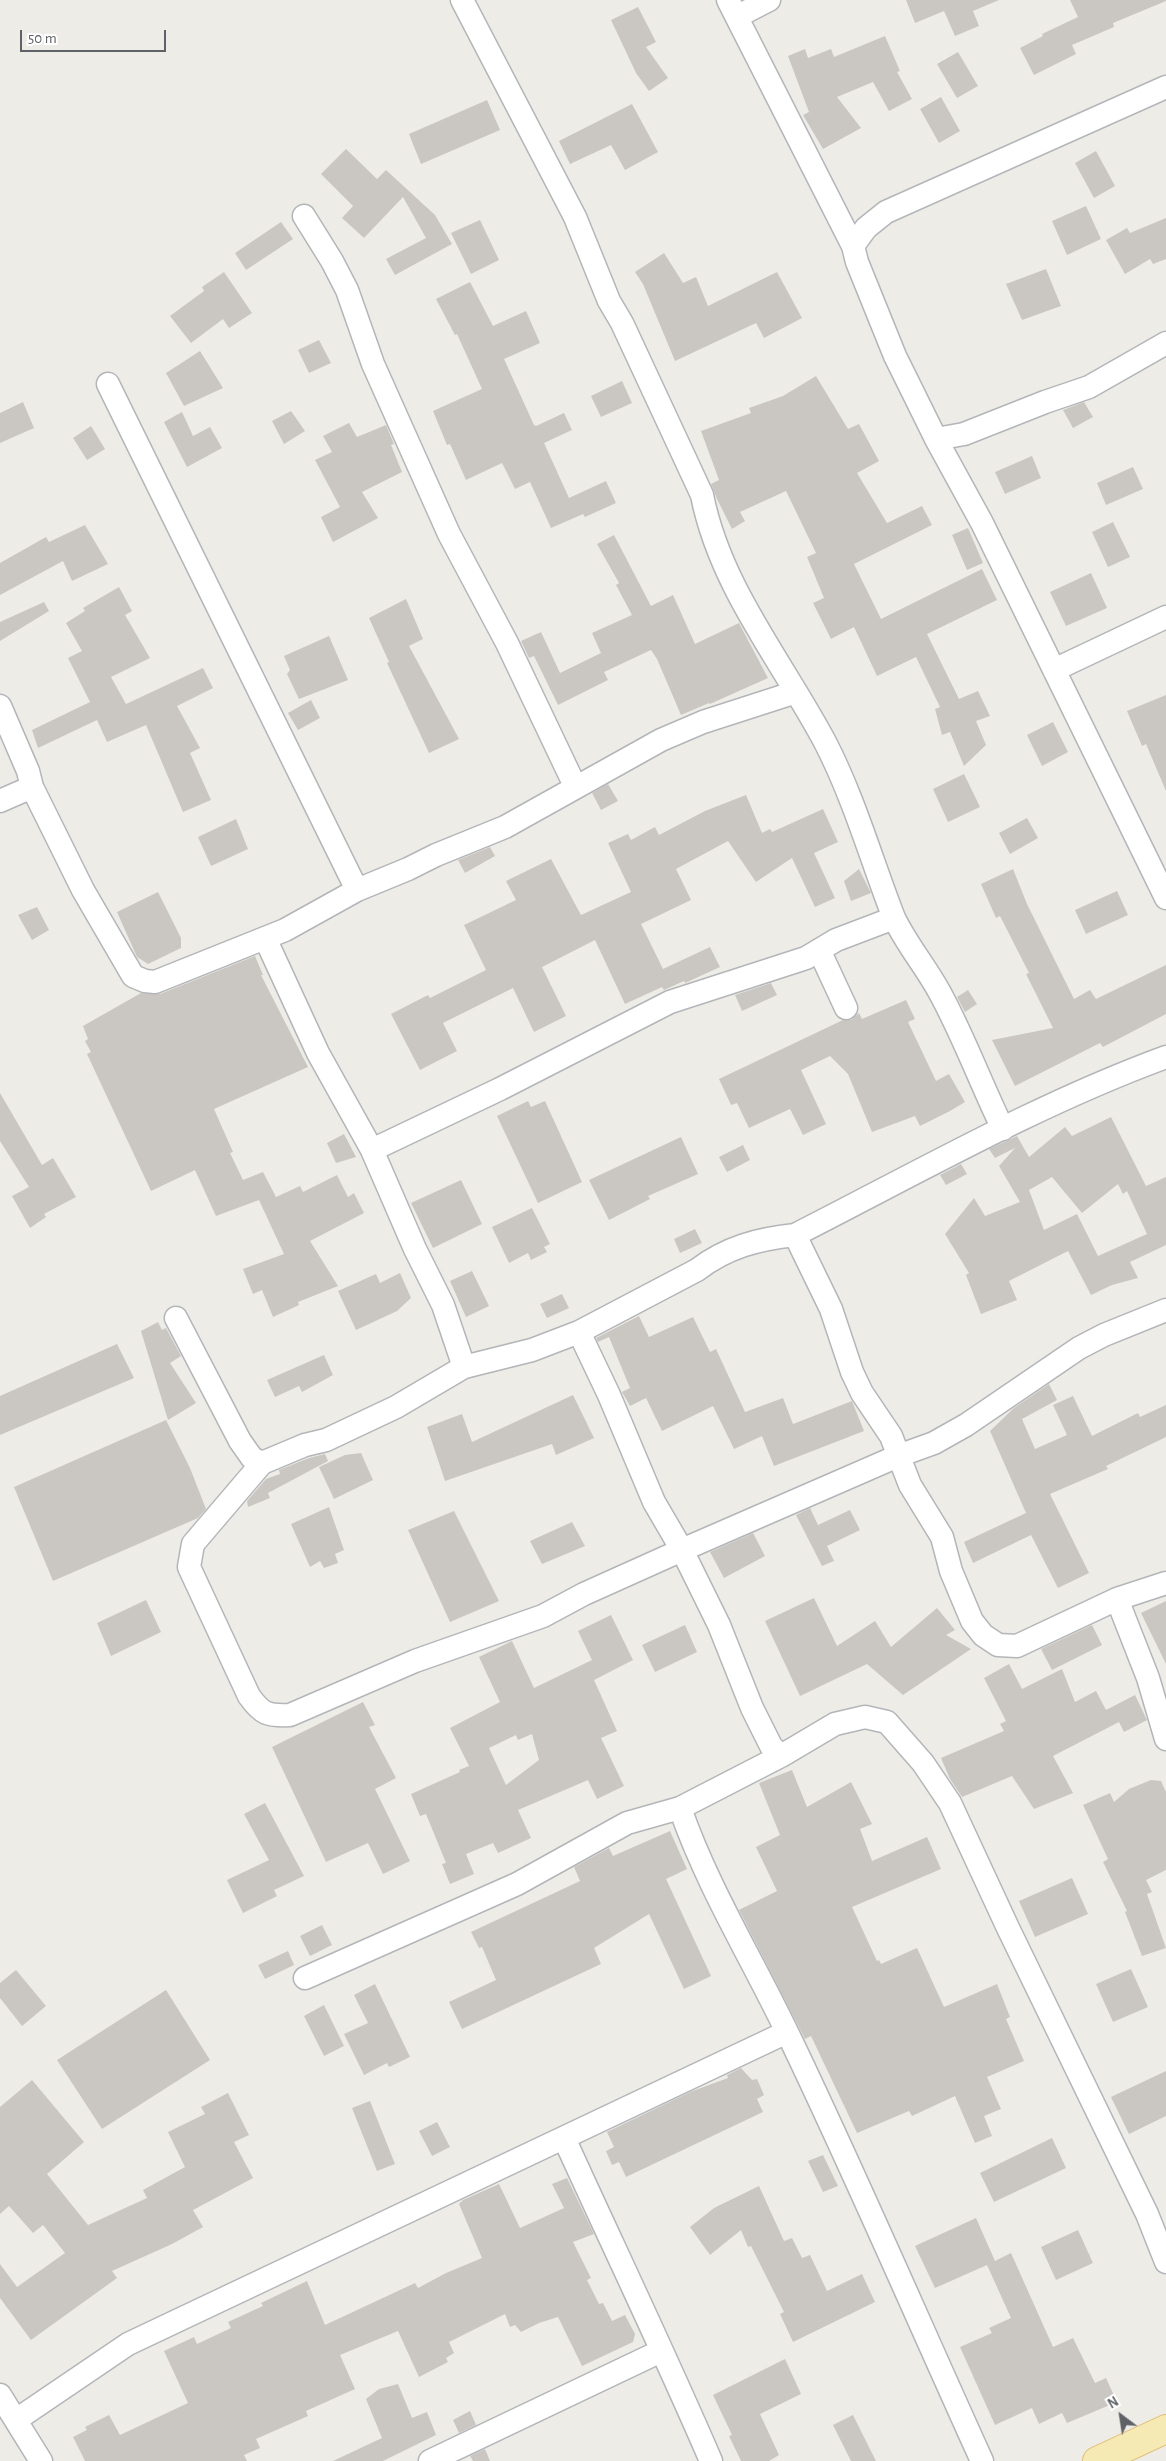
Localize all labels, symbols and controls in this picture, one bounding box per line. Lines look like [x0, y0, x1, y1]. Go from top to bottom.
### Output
scale bar [22, 20, 169, 52]
text: 50 m [28, 31, 57, 46]
north arrow [1096, 2391, 1146, 2441]
text: N [1105, 2395, 1121, 2412]

